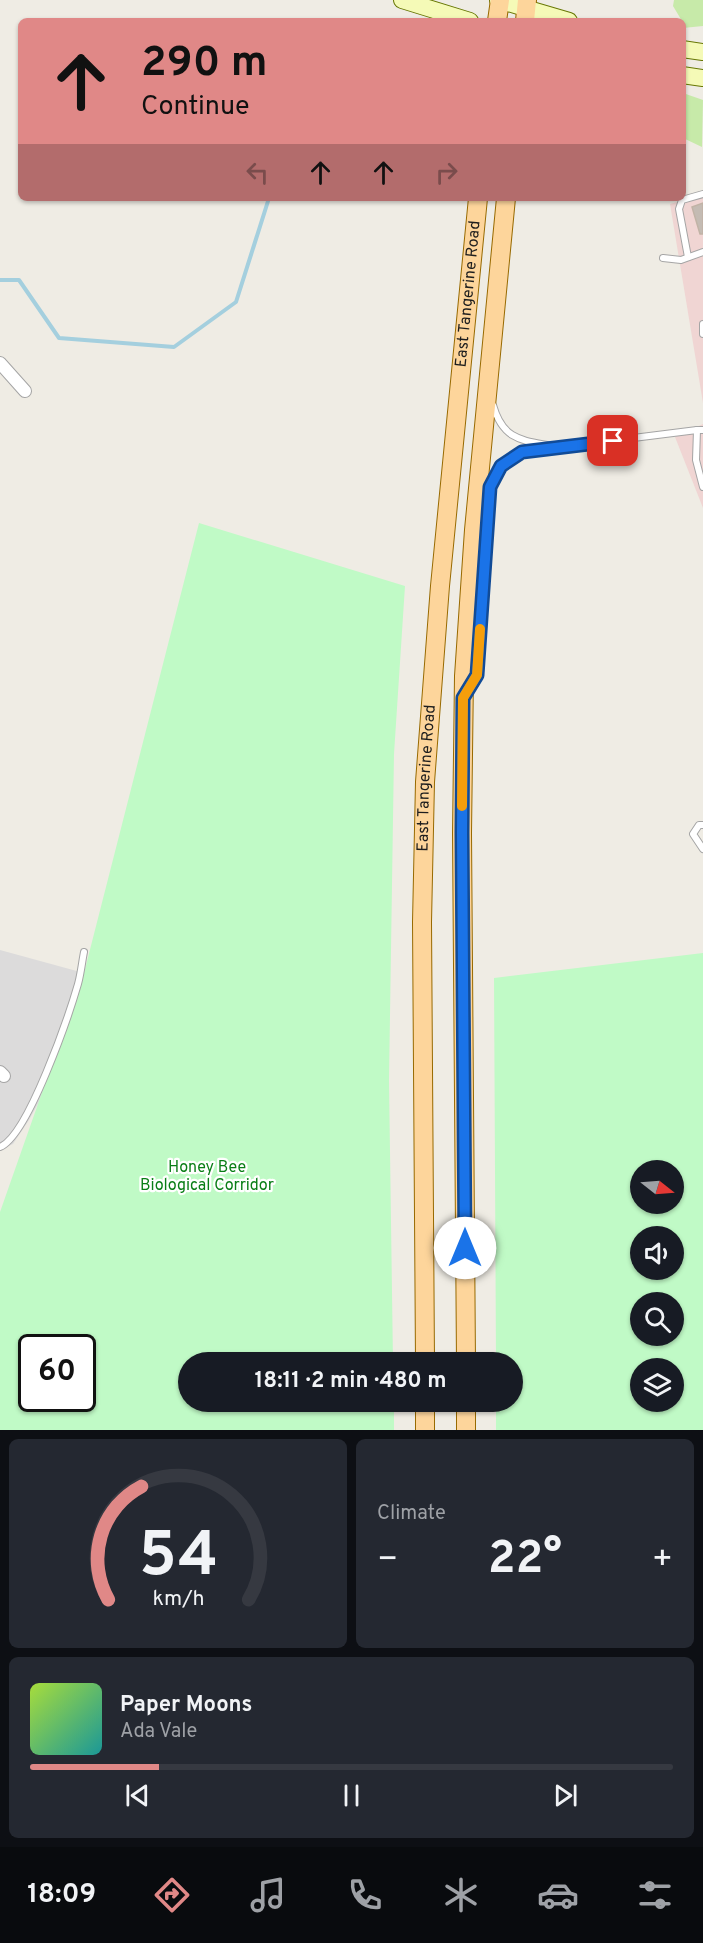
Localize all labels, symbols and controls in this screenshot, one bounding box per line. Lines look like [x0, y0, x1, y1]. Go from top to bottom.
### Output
text: 290 m [141, 38, 268, 91]
icon: ahead [42, 42, 120, 120]
text: Continue [141, 90, 250, 124]
icon: left [241, 156, 274, 189]
icon: ahead [304, 156, 337, 189]
icon: ahead [367, 156, 400, 189]
icon: right [430, 156, 463, 189]
street label: East Tangerine Road [451, 220, 486, 368]
pin [587, 415, 638, 466]
icon: arrive [596, 424, 629, 457]
street label: East Tangerine Road [414, 704, 441, 852]
park label: Honey Bee Biological Corridor [140, 1158, 274, 1196]
north arrow [630, 1160, 684, 1214]
map controls [630, 1160, 684, 1412]
position arrow [433, 1216, 497, 1280]
button: sound [630, 1226, 684, 1280]
button: search [630, 1292, 684, 1346]
speed limit sign: 60 [18, 1334, 96, 1412]
button: layers [630, 1358, 684, 1412]
text: 18:11 · 2 min · 480 m [255, 1368, 446, 1395]
text: Climate [377, 1501, 446, 1527]
text: 54 [138, 1519, 218, 1598]
text: 22° [488, 1532, 562, 1589]
text: − [377, 1540, 398, 1582]
text: + [652, 1540, 673, 1582]
text: km/h [152, 1587, 204, 1614]
text: Paper Moons [120, 1692, 252, 1719]
text: Ada Vale [120, 1719, 197, 1745]
icon: previous [121, 1779, 154, 1812]
icon: pause [335, 1779, 368, 1812]
icon: next [549, 1779, 582, 1812]
icon: directions [151, 1874, 193, 1916]
icon: music [247, 1874, 289, 1916]
icon: phone [344, 1874, 386, 1916]
icon: climate [440, 1874, 482, 1916]
icon: car [537, 1874, 579, 1916]
icon: filters [634, 1874, 676, 1916]
text: 18:09 [27, 1878, 96, 1912]

